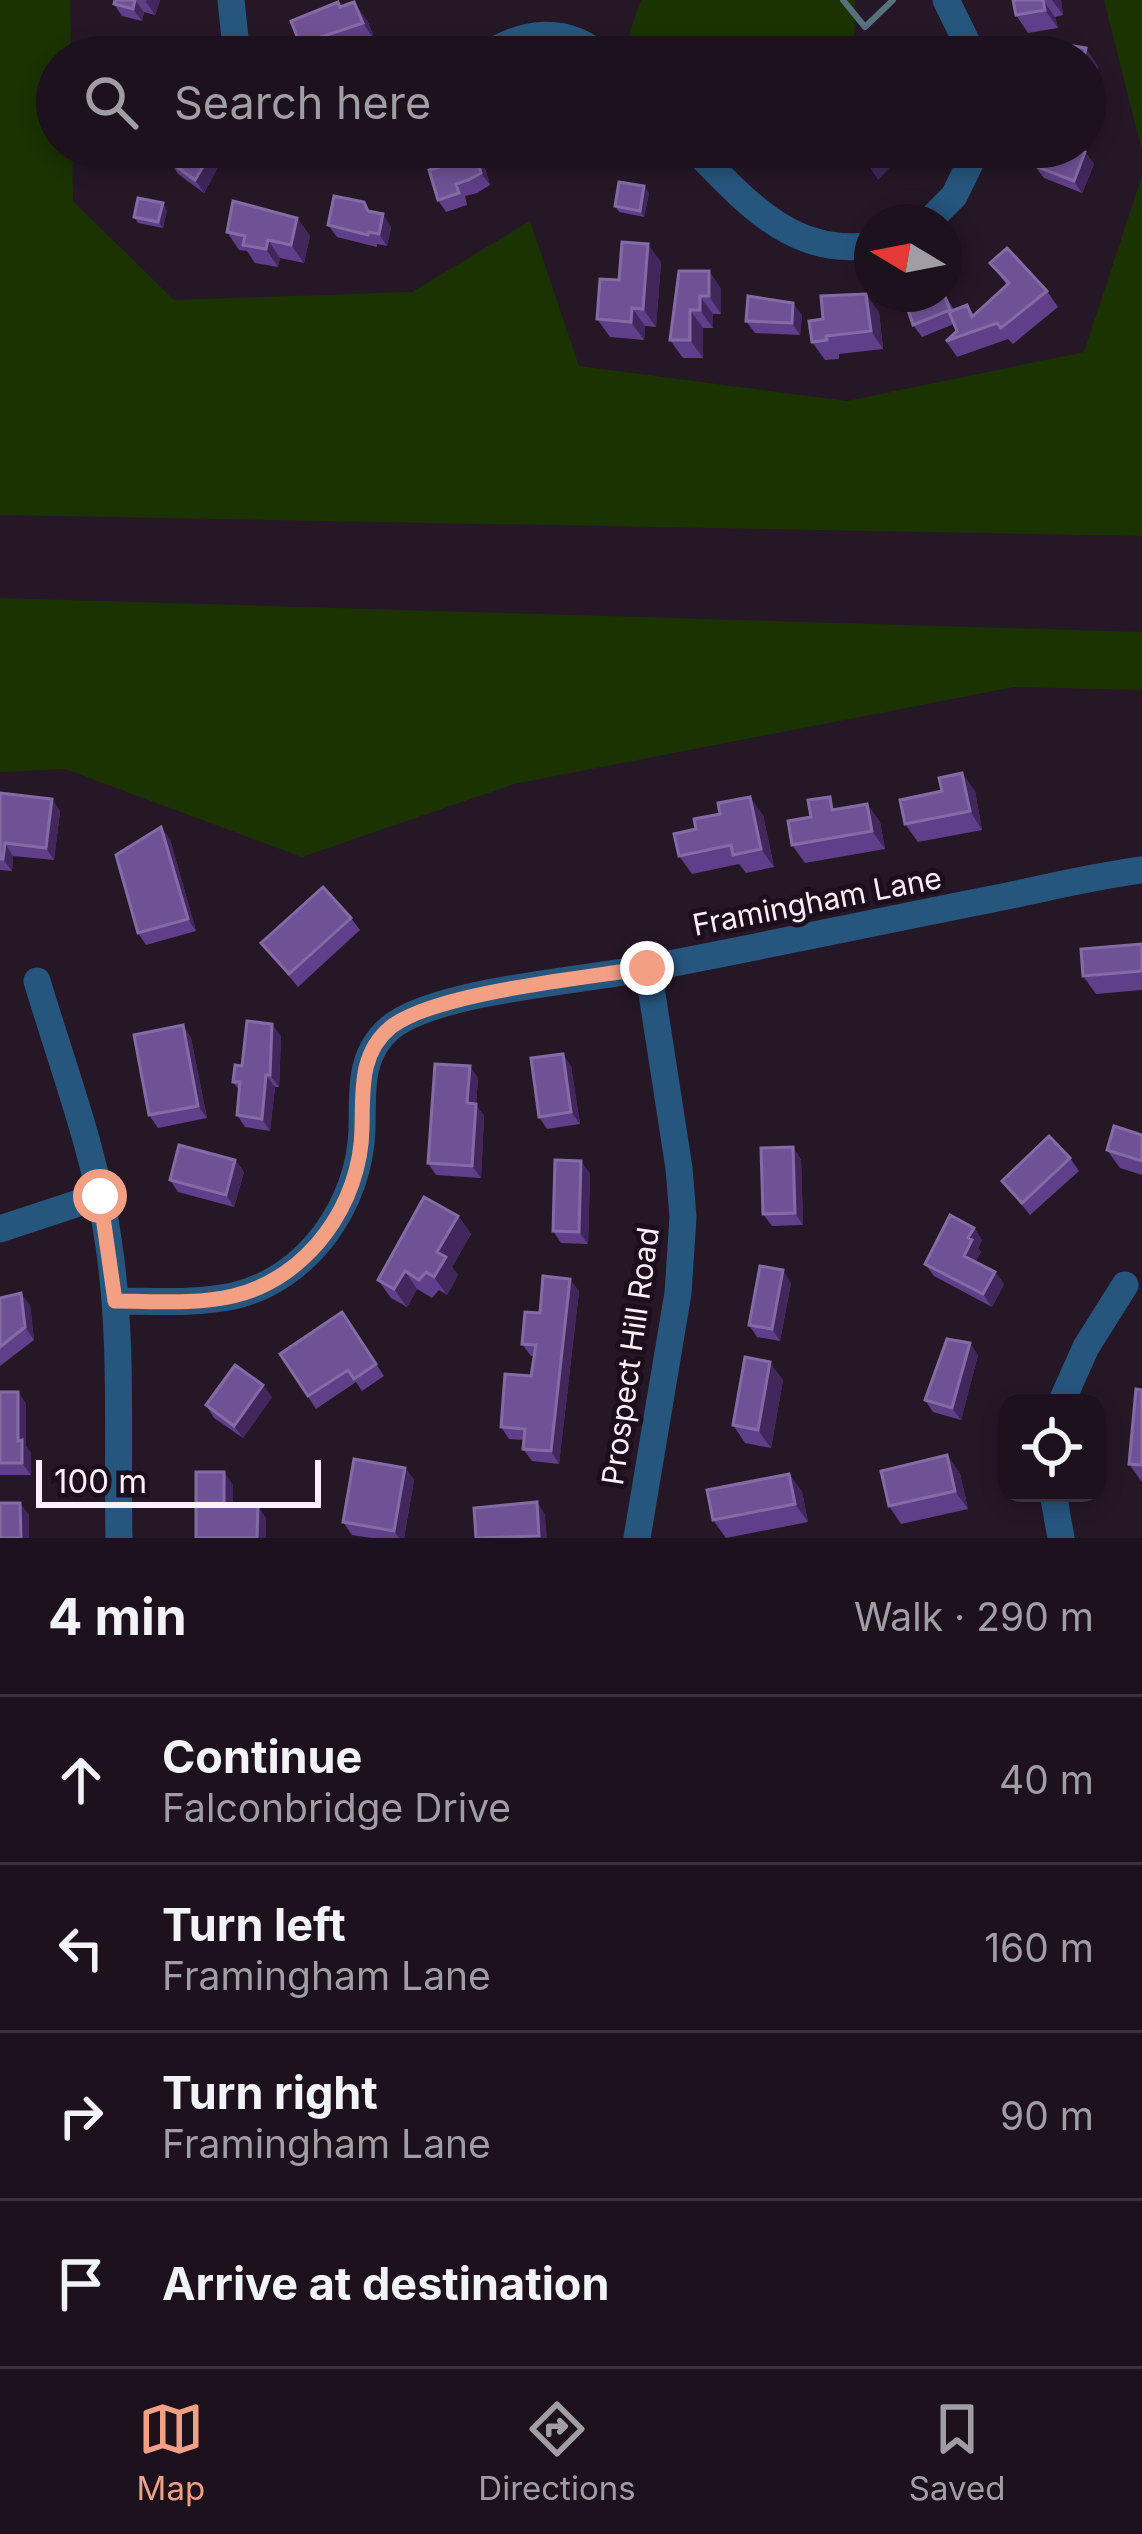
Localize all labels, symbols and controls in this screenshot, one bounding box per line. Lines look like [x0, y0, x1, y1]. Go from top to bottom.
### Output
search box [36, 36, 1106, 168]
icon: search [78, 69, 144, 135]
text: Search here [174, 75, 431, 130]
north arrow [854, 204, 962, 312]
street label: Framingham Lane [689, 859, 945, 943]
route end [620, 941, 674, 995]
route start [73, 1169, 127, 1223]
street label: Prospect Hill Road [594, 1225, 666, 1487]
map controls [998, 1394, 1106, 1502]
button: locate [998, 1394, 1106, 1502]
scale bar [36, 1454, 321, 1507]
text: 100 m [54, 1461, 147, 1501]
text: 4 min [48, 1586, 187, 1647]
text: Walk · 290 m [854, 1593, 1094, 1640]
text: Continue [162, 1729, 362, 1784]
icon: ahead [48, 1747, 114, 1813]
text: 40 m [999, 1756, 1094, 1803]
text: Falconbridge Drive [162, 1784, 511, 1831]
text: Turn left [162, 1897, 346, 1952]
icon: left [48, 1915, 114, 1981]
text: 160 m [984, 1924, 1094, 1971]
text: Framingham Lane [162, 1952, 491, 1999]
text: Turn right [162, 2065, 378, 2120]
icon: right [48, 2083, 114, 2149]
text: 90 m [1000, 2092, 1094, 2139]
text: Framingham Lane [162, 2120, 491, 2167]
icon: arrive [48, 2251, 114, 2317]
text: Arrive at destination [162, 2256, 609, 2311]
tab: Map [137, 2396, 205, 2508]
tab: Directions [478, 2396, 636, 2508]
tab: Saved [909, 2396, 1005, 2508]

